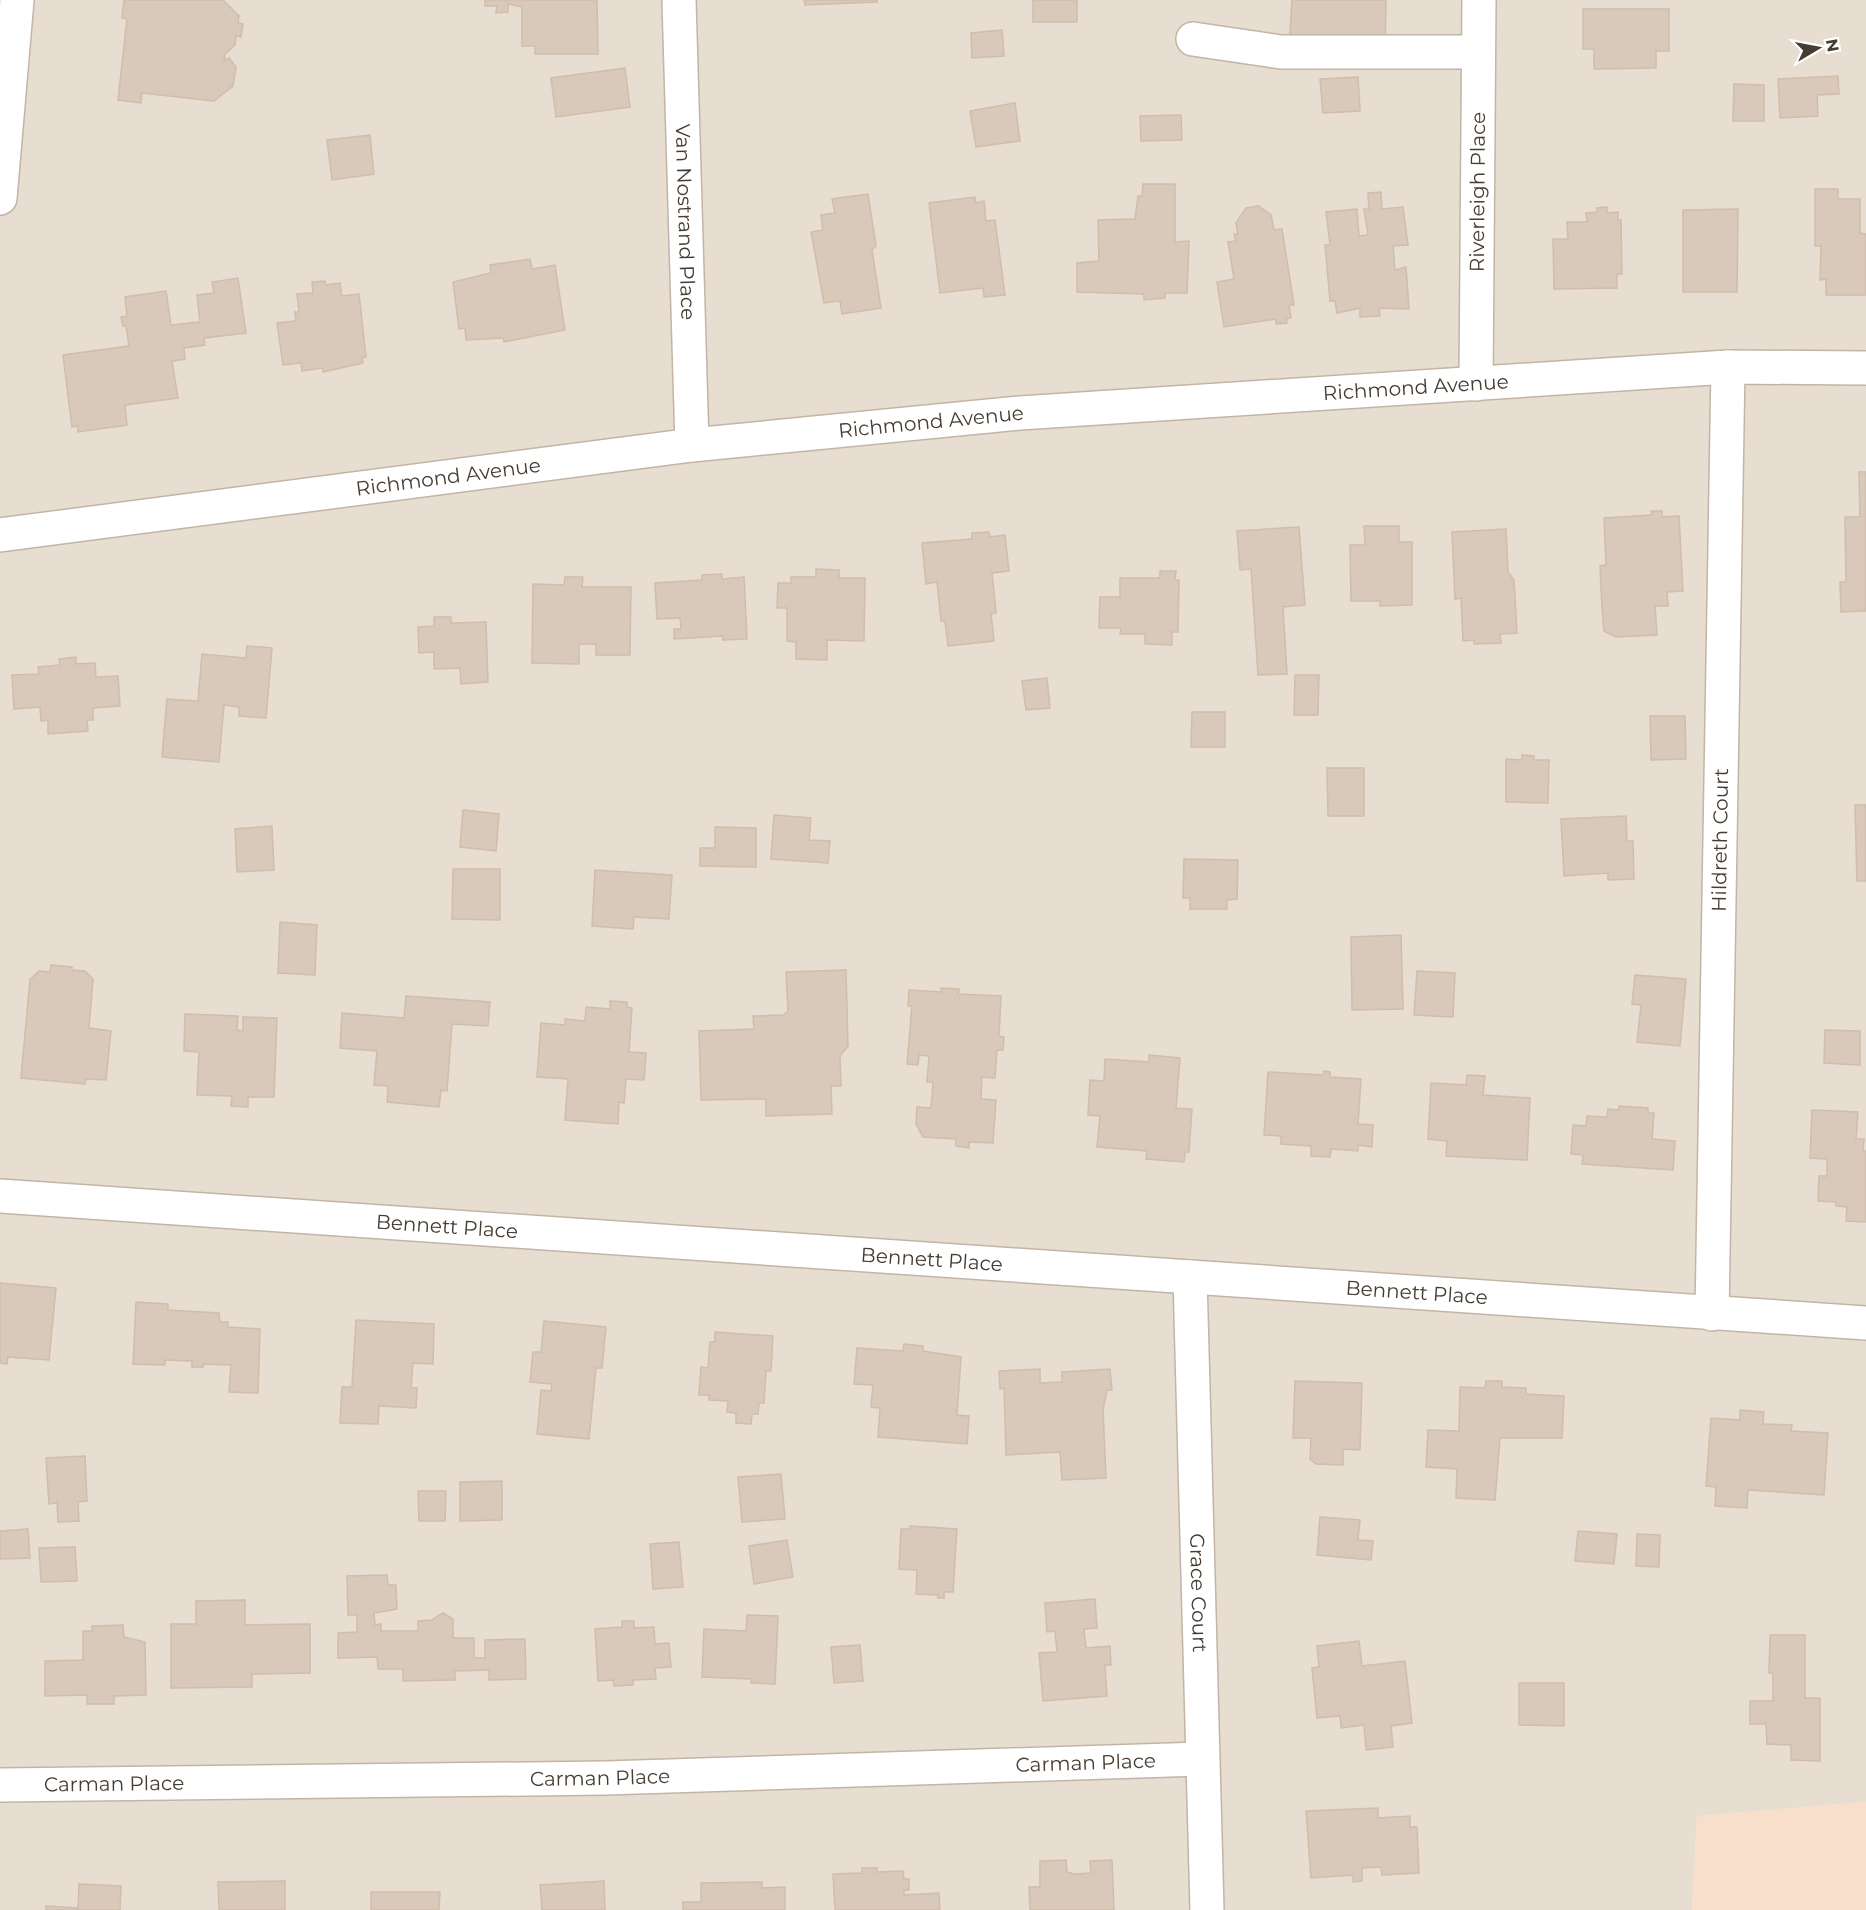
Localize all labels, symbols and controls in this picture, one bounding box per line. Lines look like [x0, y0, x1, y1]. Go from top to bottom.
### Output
north arrow [1788, 18, 1848, 78]
text: N [1822, 37, 1843, 54]
street label: Riverleigh Place [1465, 112, 1490, 272]
street label: Van Nostrand Place [671, 123, 700, 320]
street label: Richmond Avenue [1322, 369, 1509, 405]
street label: Richmond Avenue [837, 401, 1025, 443]
street label: Richmond Avenue [354, 453, 542, 501]
street label: Hildreth Court [1707, 768, 1733, 912]
street label: Bennett Place [375, 1210, 519, 1243]
street label: Bennett Place [860, 1243, 1004, 1276]
street label: Bennett Place [1345, 1276, 1489, 1309]
street label: Grace Court [1185, 1533, 1212, 1653]
street label: Carman Place [1015, 1748, 1156, 1777]
street label: Carman Place [530, 1764, 670, 1791]
street label: Carman Place [44, 1771, 184, 1796]

